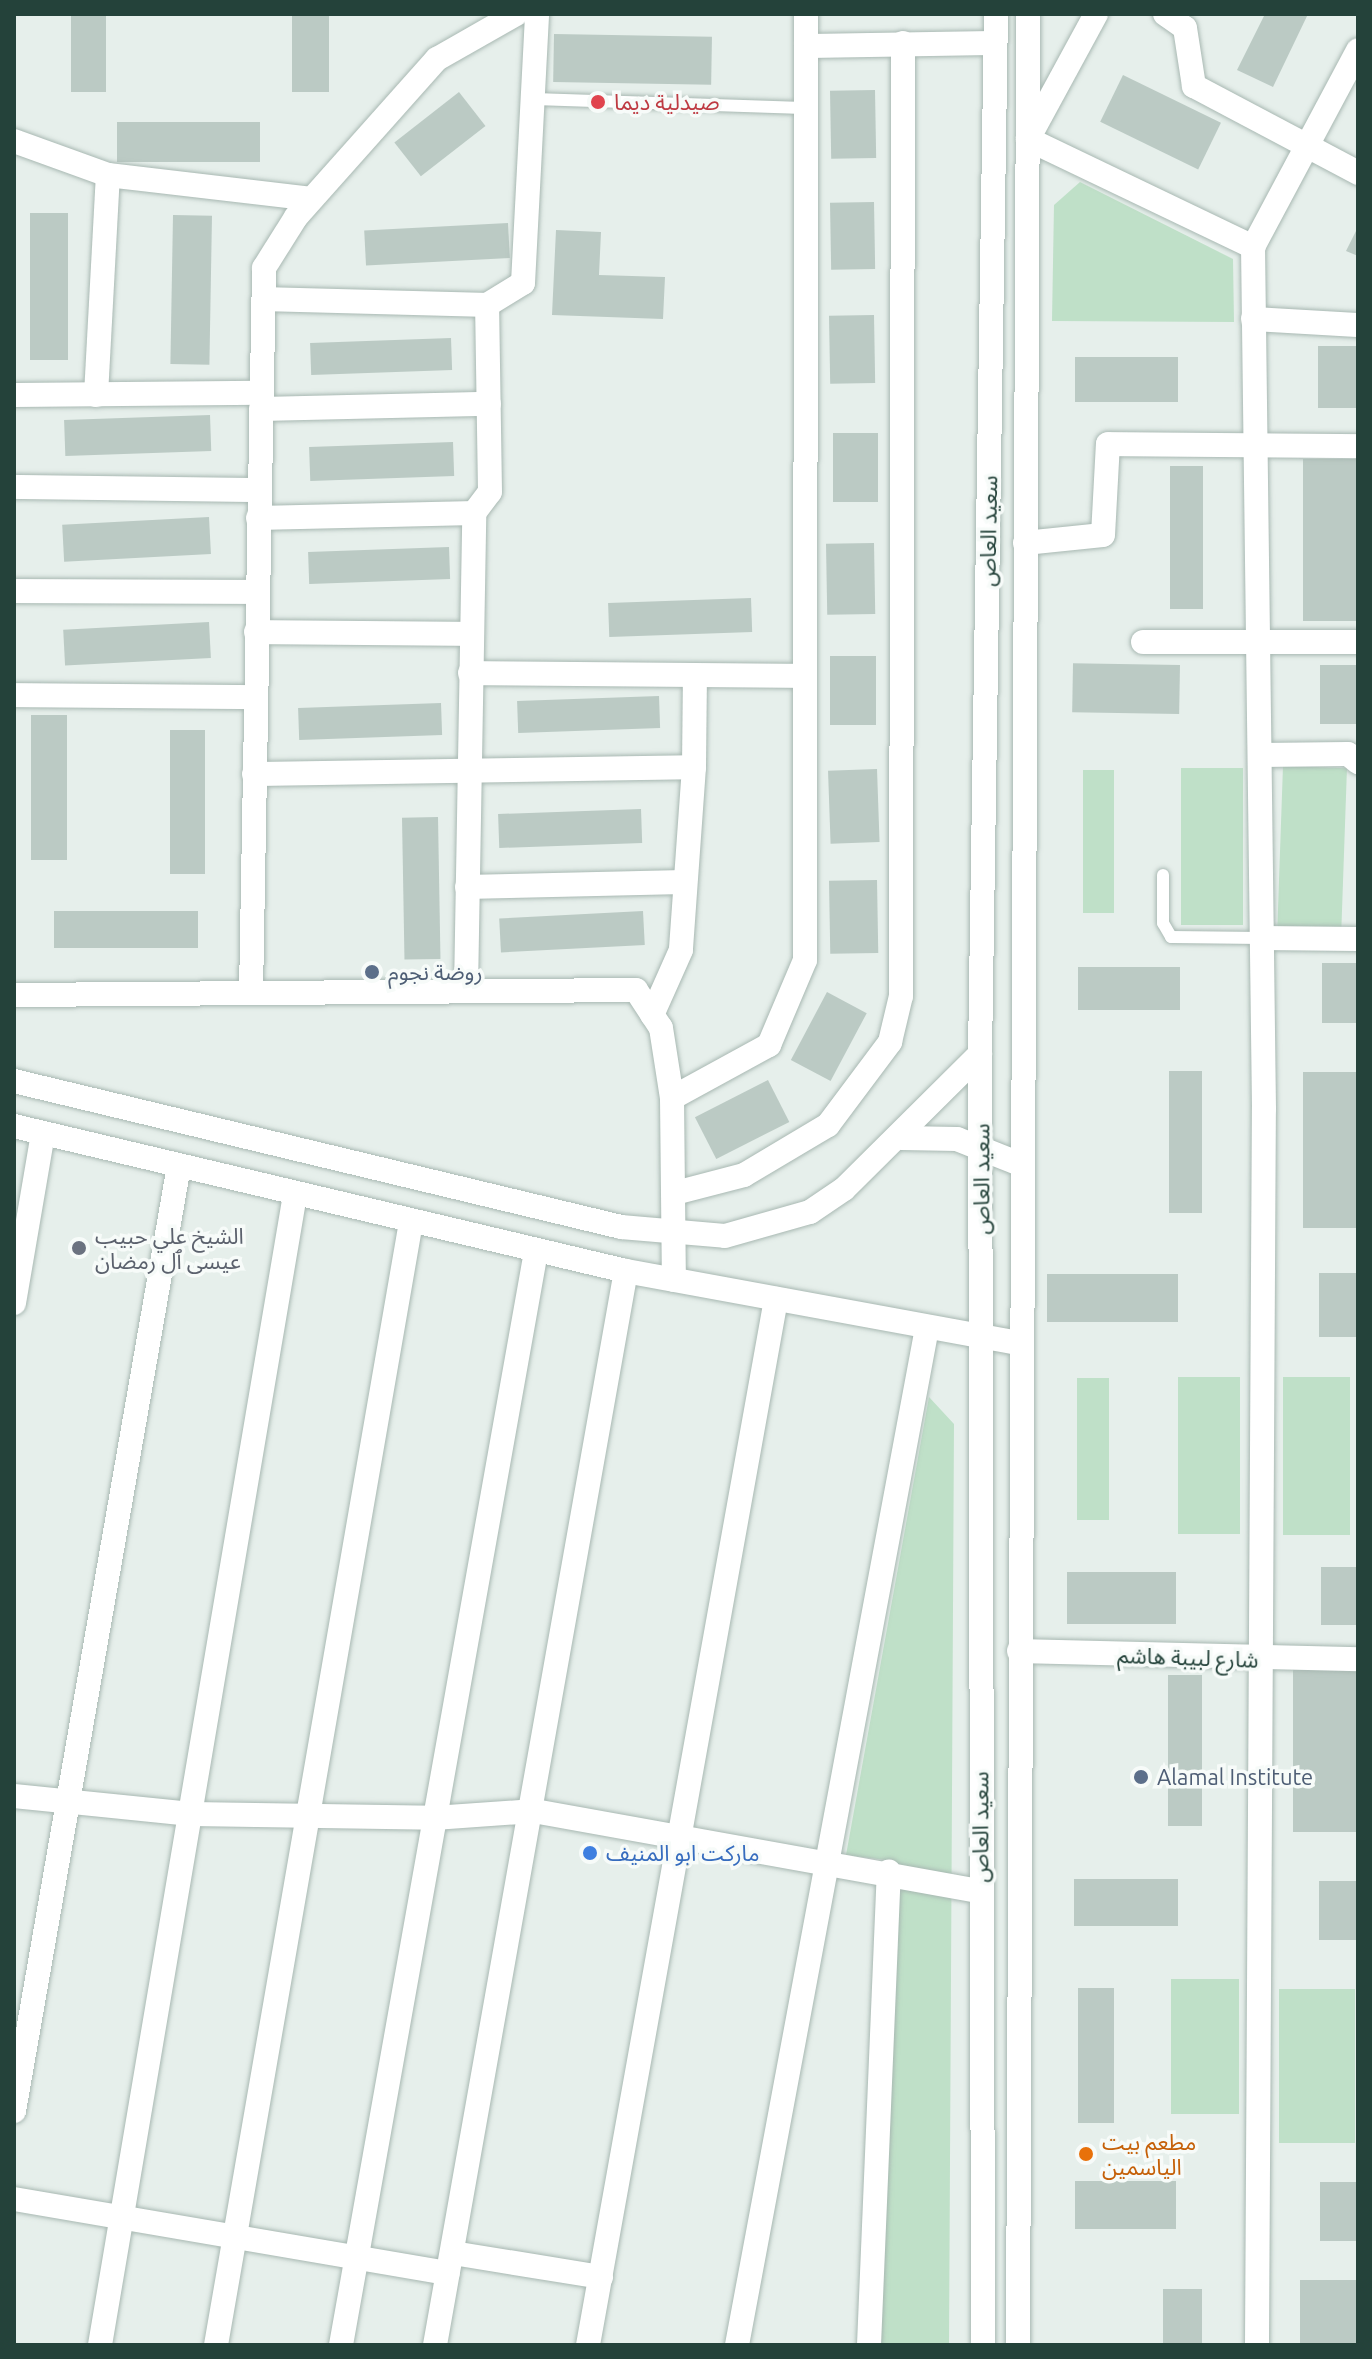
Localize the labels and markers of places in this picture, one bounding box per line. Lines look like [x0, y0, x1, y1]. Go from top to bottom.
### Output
place label: صيدلية ديما [614, 89, 720, 115]
marker: صيدلية ديما [589, 93, 607, 111]
place label: روضة نجوم [388, 959, 482, 985]
marker: روضة نجوم [363, 963, 381, 981]
place label: الشيخ علي حبيب عيسى ٱل رمضان [95, 1222, 244, 1274]
marker: الشيخ علي حبيب عيسى ٱل رمضان [70, 1239, 88, 1257]
place label: Alamal Institute [1157, 1764, 1313, 1790]
marker: Alamal Institute [1132, 1768, 1150, 1786]
place label: ماركت ابو المنيف [606, 1840, 759, 1866]
marker: ماركت ابو المنيف [581, 1844, 599, 1862]
place label: مطعم بيت الياسمين [1102, 2128, 1196, 2180]
marker: مطعم بيت الياسمين [1077, 2145, 1095, 2163]

